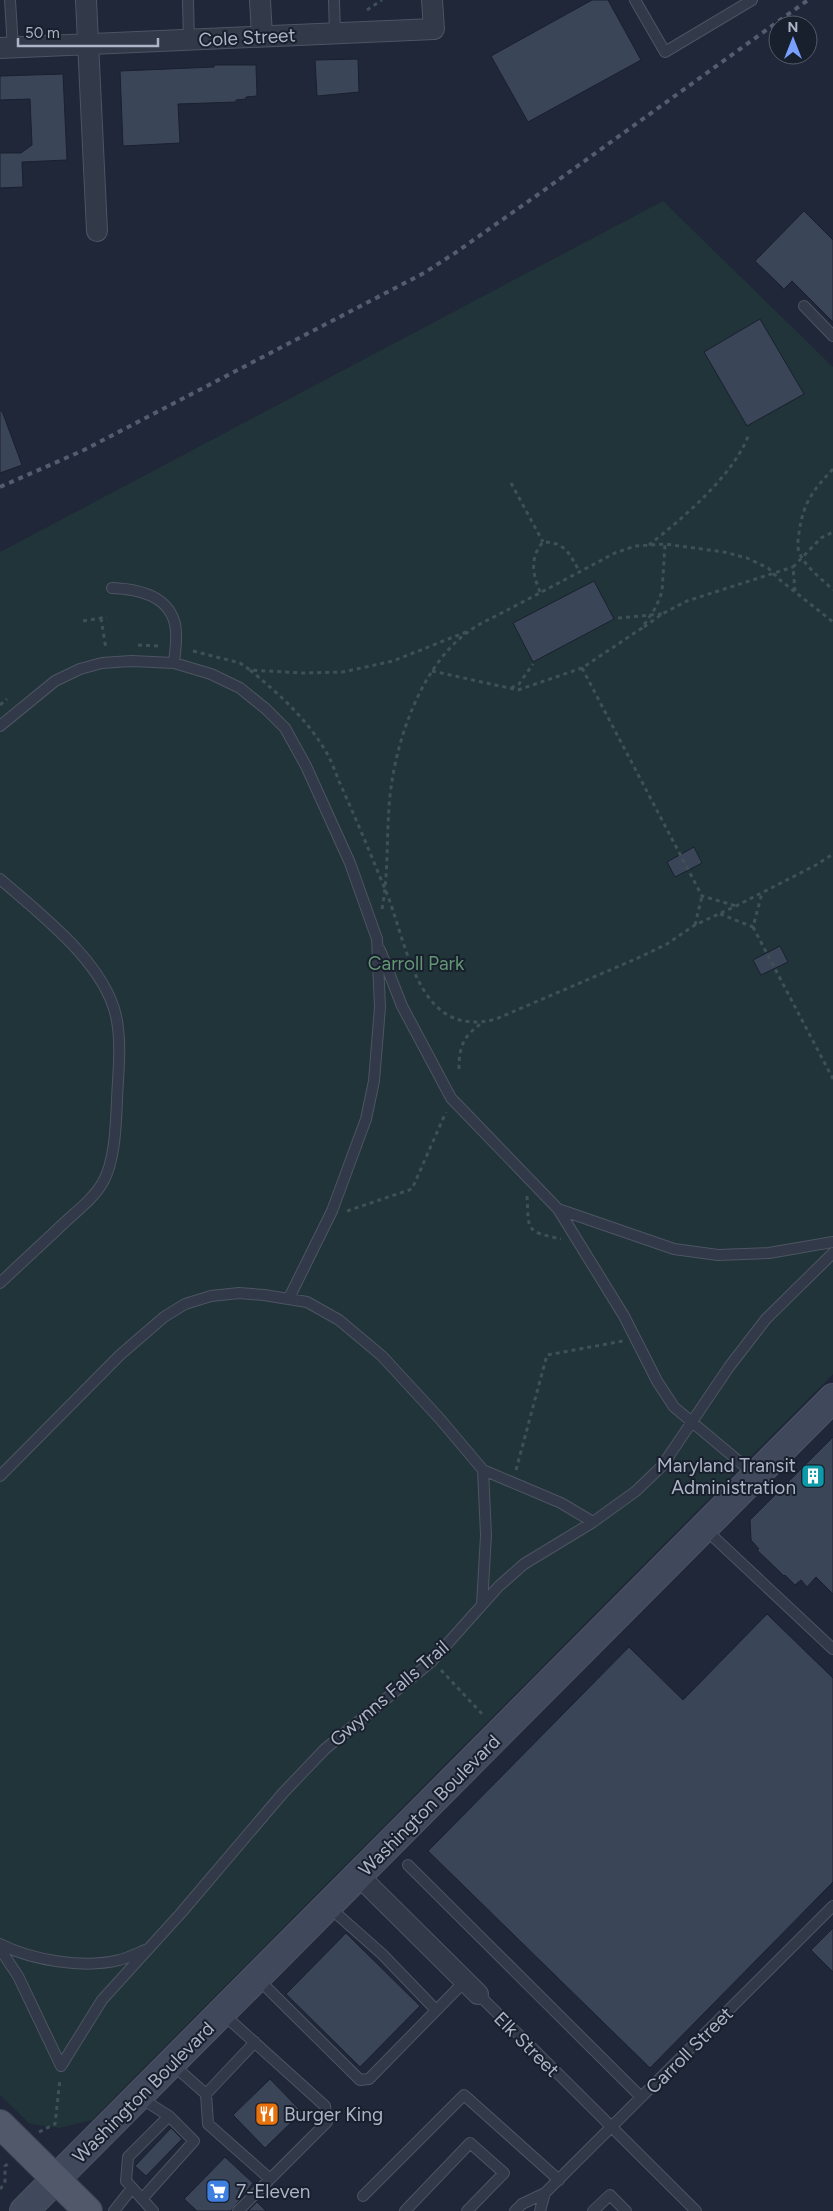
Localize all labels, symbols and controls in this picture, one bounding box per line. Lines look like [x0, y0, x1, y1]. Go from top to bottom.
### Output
scale bar [18, 15, 158, 47]
north arrow [768, 15, 818, 65]
text: N [788, 19, 798, 36]
street label: Cole Street [198, 23, 296, 52]
text: 50 m [25, 24, 60, 42]
park label: Carroll Park [368, 952, 465, 975]
place label: Maryland Transit Administration [657, 1454, 796, 1499]
building icon: Maryland Transit Administration [800, 1463, 826, 1489]
street label: Gwynns Falls Trail [325, 1635, 454, 1751]
street label: Washington Boulevard [354, 1730, 505, 1881]
street label: Carroll Street [641, 2002, 738, 2099]
street label: Elk Street [489, 2007, 564, 2082]
street label: Washington Boulevard [68, 2017, 219, 2168]
restaurant icon: Burger King [254, 2101, 280, 2127]
place label: Burger King [284, 2103, 383, 2126]
supermarket icon: 7-Eleven [205, 2178, 231, 2204]
place label: 7-Eleven [236, 2180, 310, 2203]

